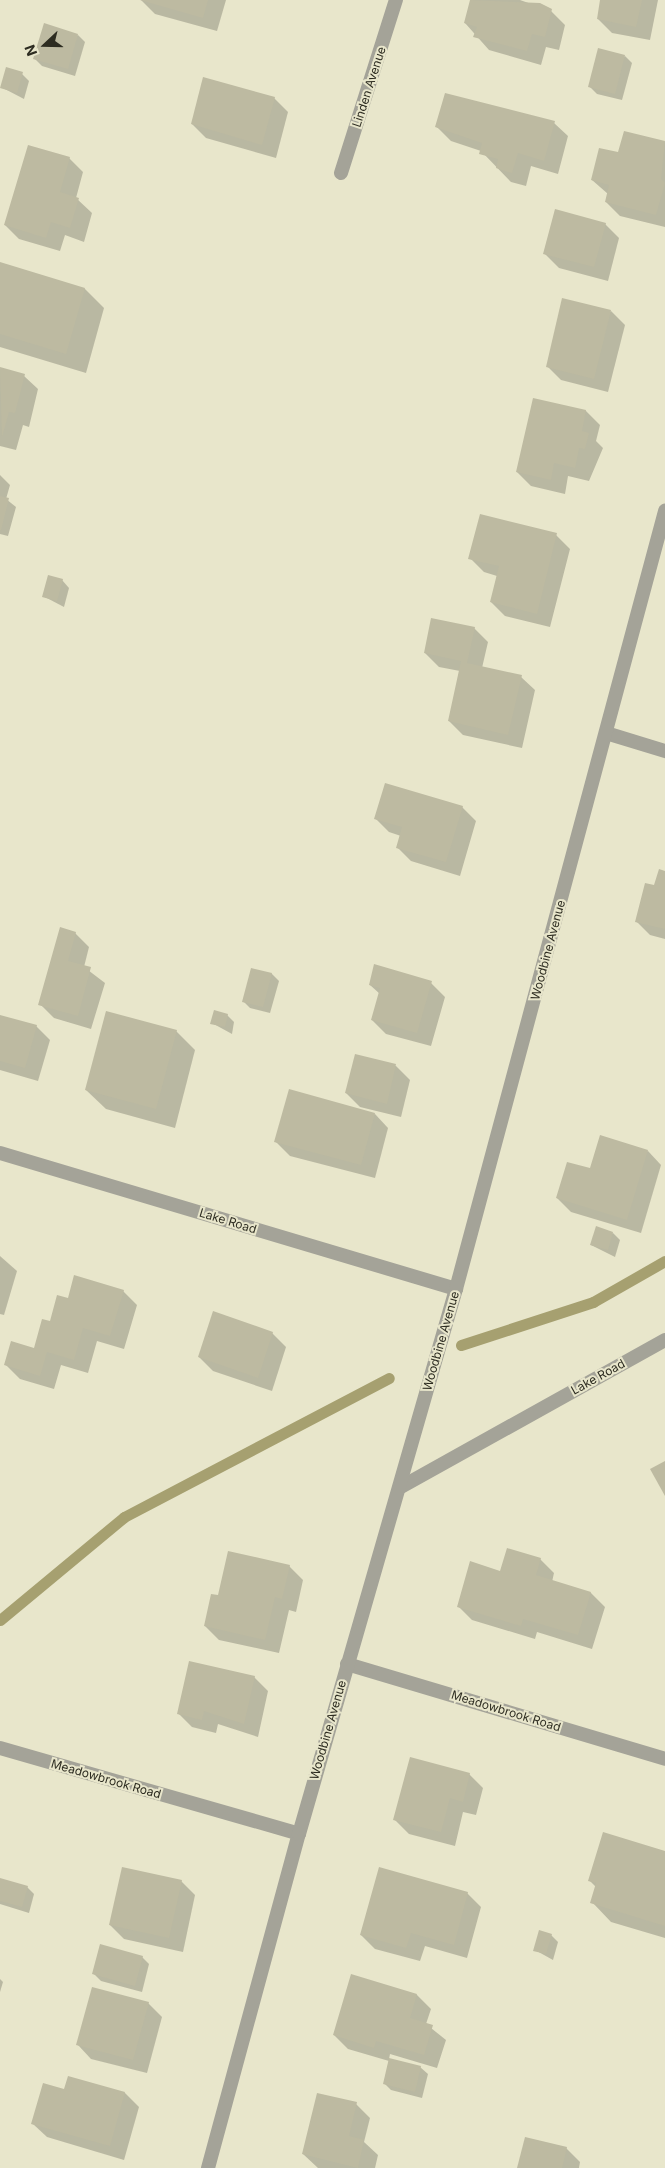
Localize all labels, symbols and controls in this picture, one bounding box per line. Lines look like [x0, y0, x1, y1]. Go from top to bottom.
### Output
north arrow [20, 20, 70, 70]
text: N [21, 43, 40, 59]
street label: Linden Avenue [349, 45, 389, 129]
street label: Woodbine Avenue [528, 898, 568, 1002]
street label: Lake Road [198, 1205, 258, 1237]
street label: Woodbine Avenue [420, 1290, 462, 1392]
street label: Lake Road [569, 1356, 627, 1398]
street label: Woodbine Avenue [307, 1679, 349, 1781]
street label: Meadowbrook Road [449, 1687, 563, 1735]
street label: Meadowbrook Road [49, 1756, 163, 1802]

